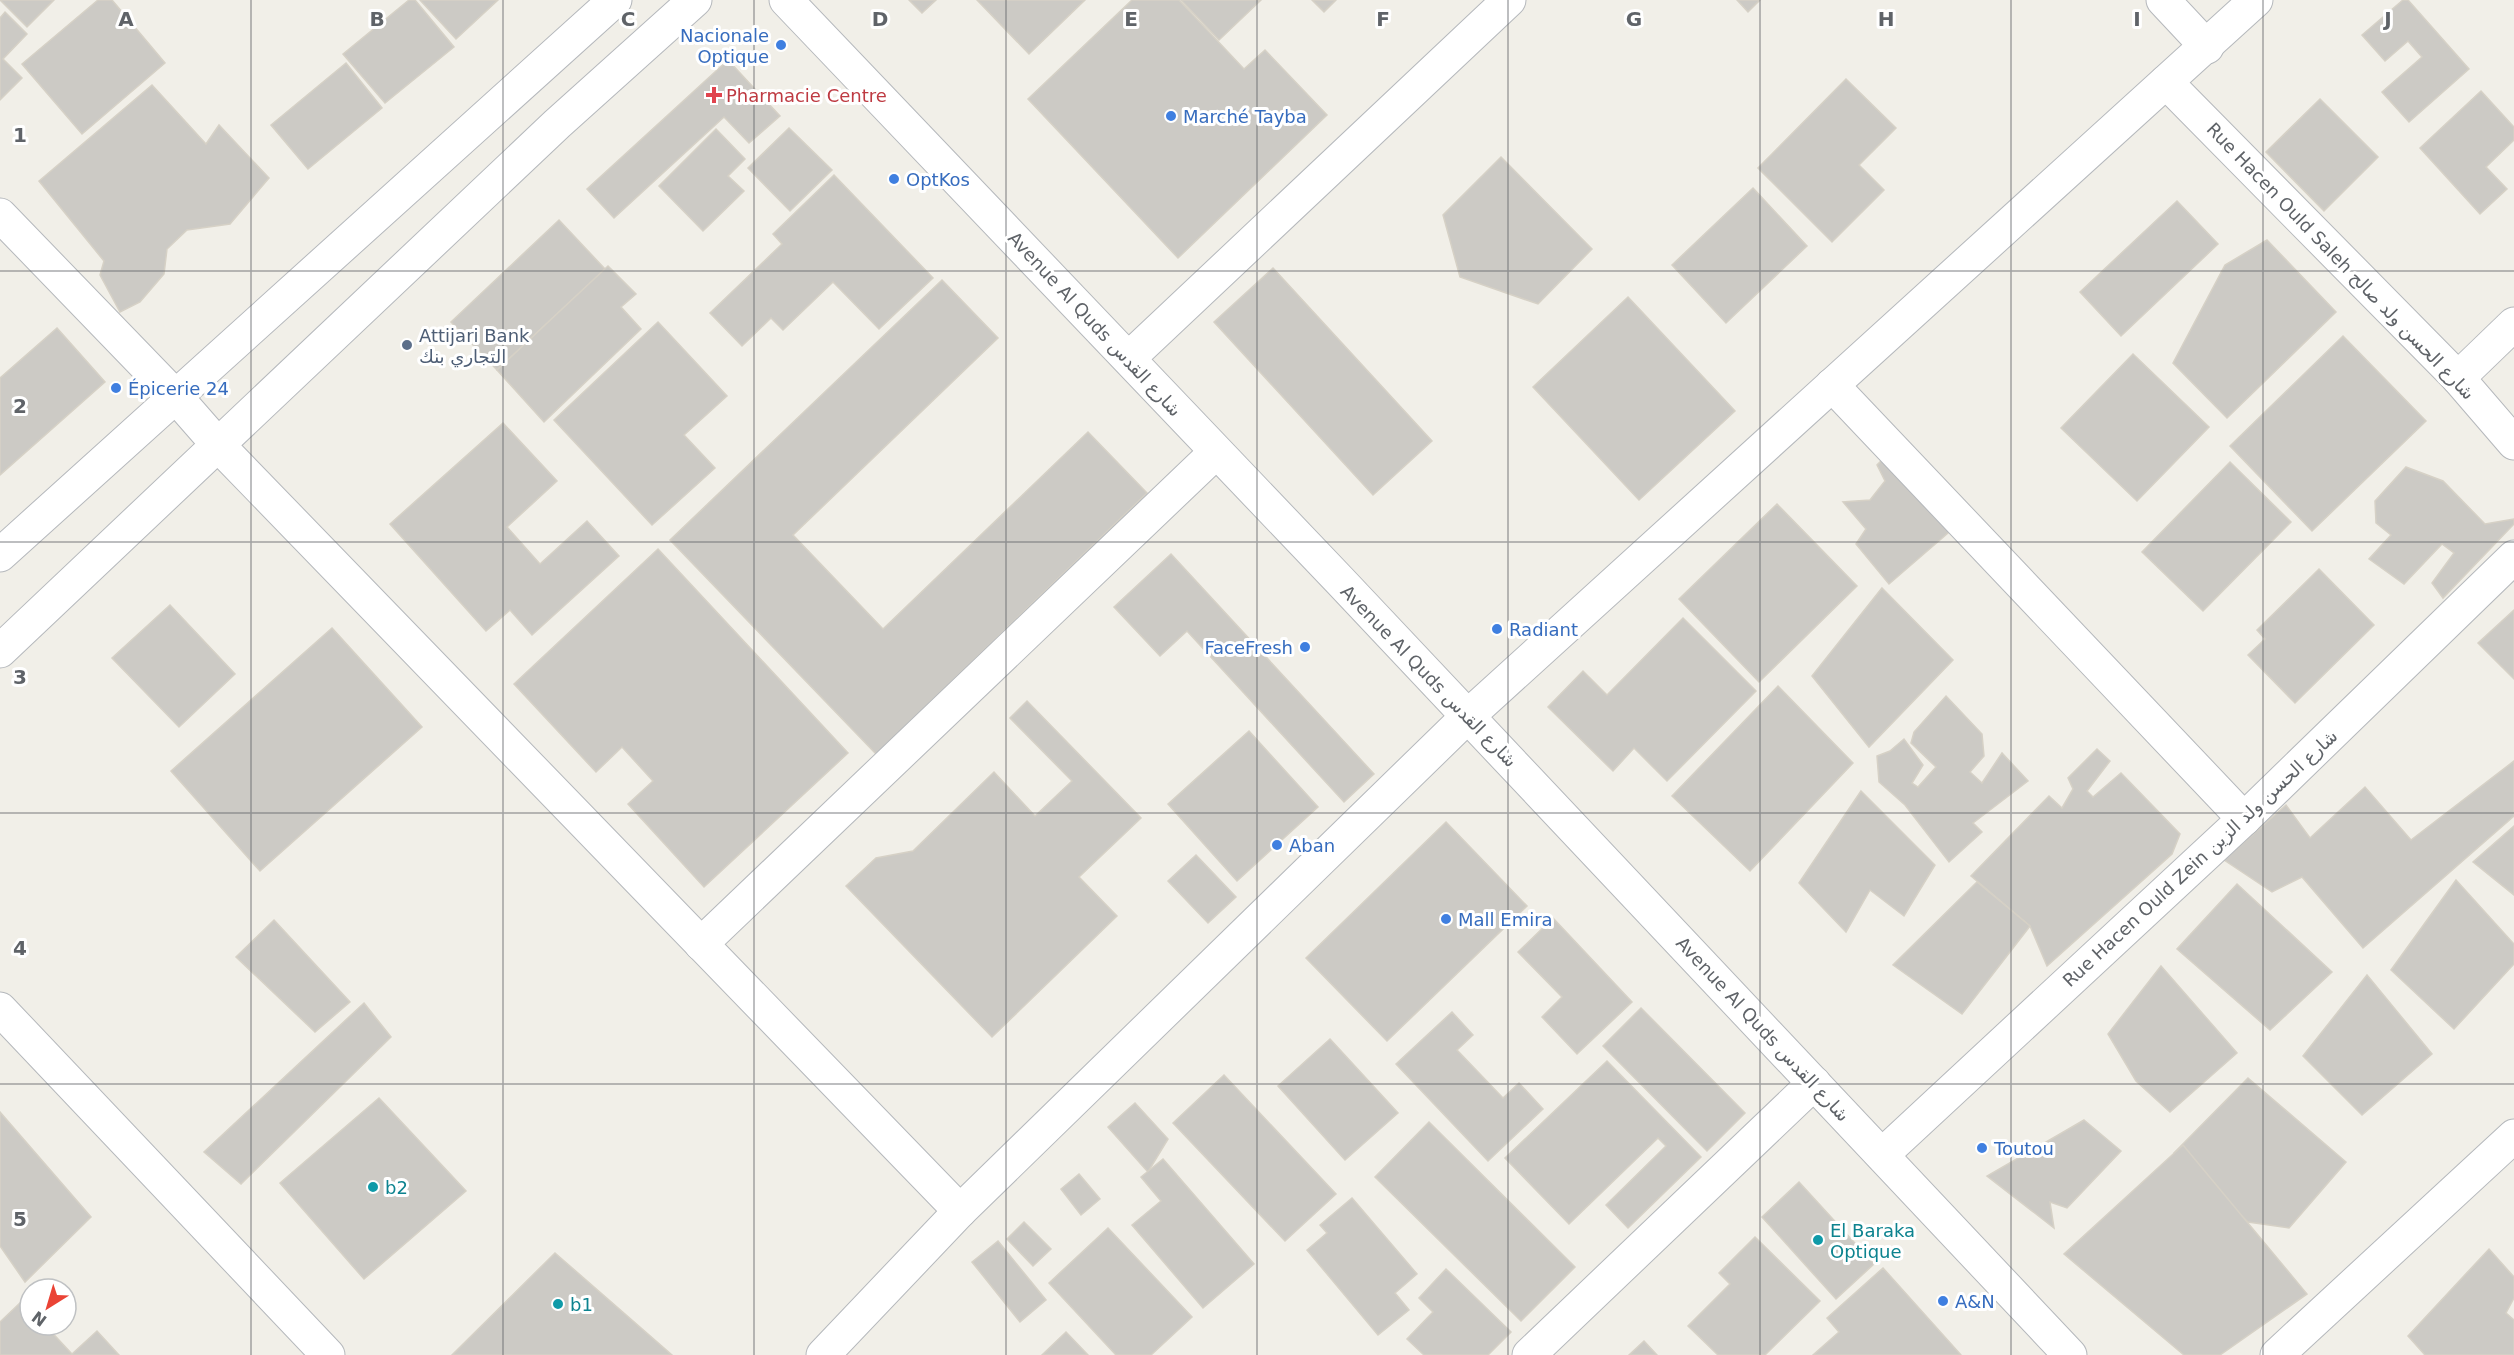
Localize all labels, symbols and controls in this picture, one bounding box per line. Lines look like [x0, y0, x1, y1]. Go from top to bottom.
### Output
text: A [118, 7, 134, 31]
text: B [369, 7, 385, 31]
text: C [621, 7, 635, 31]
text: D [872, 7, 888, 31]
text: E [1124, 7, 1138, 31]
text: F [1376, 7, 1390, 31]
text: G [1626, 7, 1642, 31]
text: H [1878, 7, 1894, 31]
text: I [2133, 7, 2141, 31]
text: J [2382, 7, 2392, 31]
place label: Nacionale Optique [680, 25, 769, 67]
marker: Nacionale Optique [774, 38, 788, 52]
place label: Pharmacie Centre [726, 85, 887, 106]
marker: Pharmacie Centre [707, 88, 721, 102]
place label: Marché Tayba [1183, 106, 1307, 127]
marker: Marché Tayba [1164, 109, 1178, 123]
street label: Rue Hacen Ould Saleh شارع الحسن ولد صالح [2202, 118, 2479, 404]
text: 1 [13, 123, 27, 147]
place label: OptKos [906, 169, 970, 190]
marker: OptKos [887, 172, 901, 186]
street label: Avenue Al Quds شارع القدس [1003, 227, 1186, 421]
place label: Attijari Bank التجاري بنك [419, 325, 530, 368]
marker: Attijari Bank التجاري بنك [400, 338, 414, 352]
place label: Épicerie 24 [128, 378, 229, 399]
marker: Épicerie 24 [109, 381, 123, 395]
text: 2 [13, 394, 27, 418]
street label: Avenue Al Quds شارع القدس [1336, 581, 1521, 772]
place label: Radiant [1509, 619, 1578, 640]
marker: Radiant [1490, 622, 1504, 636]
place label: FaceFresh [1204, 637, 1293, 658]
marker: FaceFresh [1298, 640, 1312, 654]
text: 3 [13, 665, 27, 689]
street label: Rue Hacen Ould Zein شارع الحسن ولد الزين [2058, 725, 2342, 992]
place label: Aban [1289, 835, 1335, 856]
marker: Aban [1270, 838, 1284, 852]
place label: Mall Emira [1458, 909, 1553, 930]
marker: Mall Emira [1439, 912, 1453, 926]
street label: Avenue Al Quds شارع القدس [1671, 932, 1854, 1126]
text: 4 [13, 936, 27, 960]
place label: Toutou [1993, 1138, 2054, 1159]
marker: Toutou [1975, 1141, 1989, 1155]
place label: b2 [385, 1177, 408, 1198]
marker: b2 [366, 1180, 380, 1194]
text: 5 [13, 1207, 27, 1231]
place label: El Baraka Optique [1830, 1220, 1915, 1262]
marker: El Baraka Optique [1811, 1233, 1825, 1247]
north arrow [18, 1277, 78, 1337]
place label: A&N [1955, 1291, 1995, 1312]
place label: b1 [570, 1294, 593, 1315]
marker: A&N [1936, 1294, 1950, 1308]
marker: b1 [551, 1297, 565, 1311]
text: N [28, 1307, 50, 1330]

